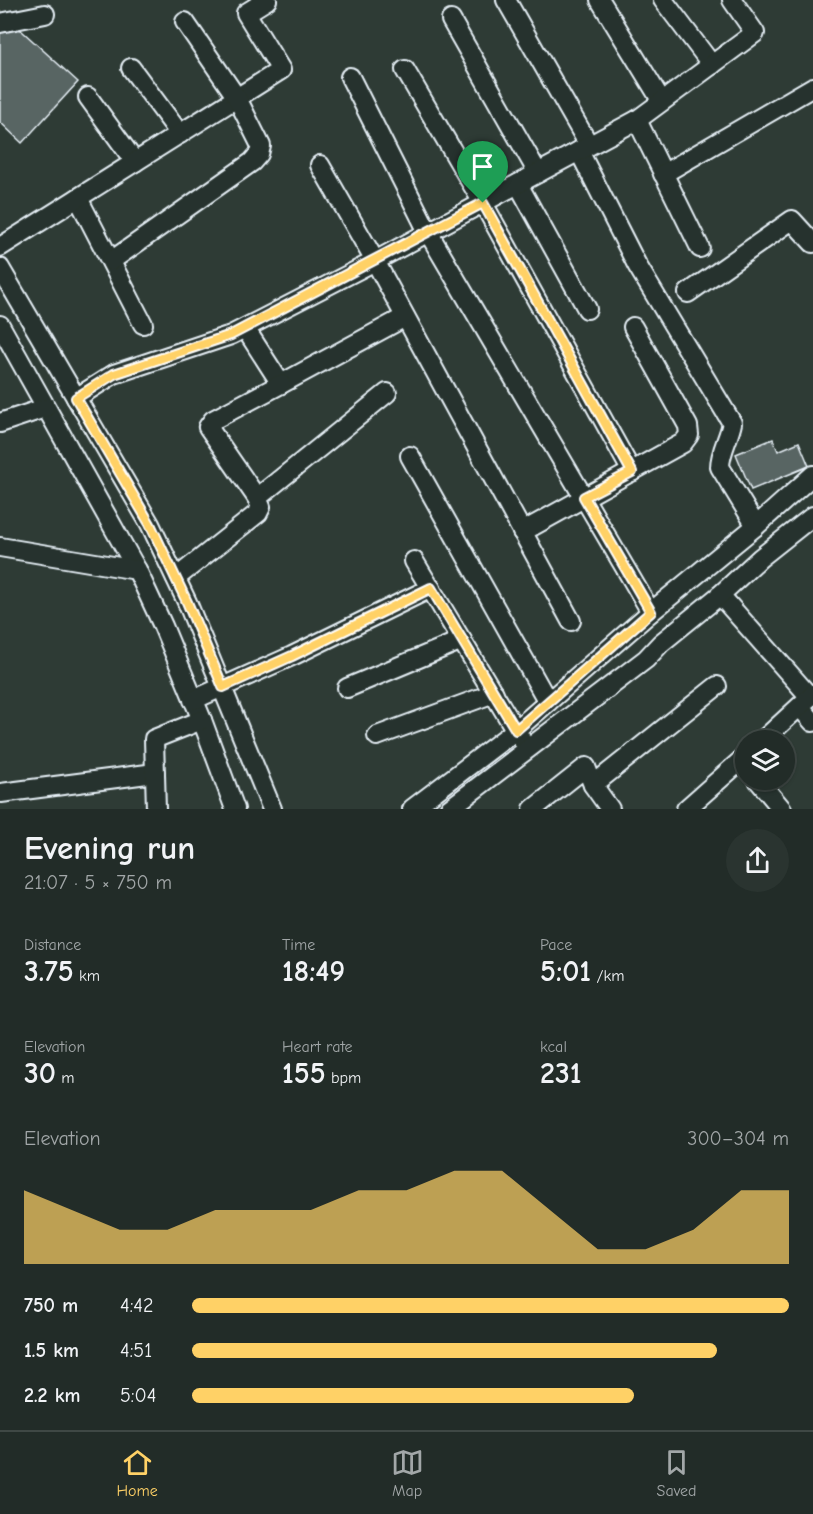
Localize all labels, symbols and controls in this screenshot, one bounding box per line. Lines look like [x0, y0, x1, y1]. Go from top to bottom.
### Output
pin [457, 141, 508, 203]
icon: arrive [466, 150, 499, 183]
map controls [735, 730, 795, 790]
button: layers [735, 730, 795, 790]
text: Evening run [24, 829, 195, 867]
button: share [726, 829, 789, 892]
text: 21:07 · 5 × 750 m [24, 871, 172, 894]
text: Distance [24, 936, 81, 954]
text: Time [282, 936, 315, 954]
text: Pace [540, 936, 572, 954]
text: 3.75 [24, 954, 74, 989]
text: 18:49 [282, 954, 345, 989]
text: 5:01 [540, 954, 591, 989]
text: km [74, 967, 100, 985]
text: /km [591, 967, 624, 985]
text: Elevation [24, 1038, 85, 1056]
text: Heart rate [282, 1038, 353, 1056]
text: kcal [540, 1038, 567, 1056]
text: 30 [24, 1056, 56, 1091]
text: 155 [282, 1056, 326, 1091]
text: 231 [540, 1056, 582, 1091]
text: m [56, 1069, 75, 1087]
text: bpm [326, 1069, 361, 1087]
text: Elevation [24, 1127, 101, 1150]
text: 300–304 m [687, 1127, 789, 1150]
text: 750 m [24, 1294, 78, 1317]
text: 4:42 [120, 1294, 153, 1317]
text: 1.5 km [24, 1339, 79, 1362]
text: 4:51 [120, 1339, 152, 1362]
text: 2.2 km [24, 1384, 80, 1407]
text: 5:04 [120, 1384, 156, 1407]
tab: Home [116, 1446, 158, 1500]
tab: Map [391, 1446, 424, 1500]
tab: Saved [657, 1446, 697, 1500]

